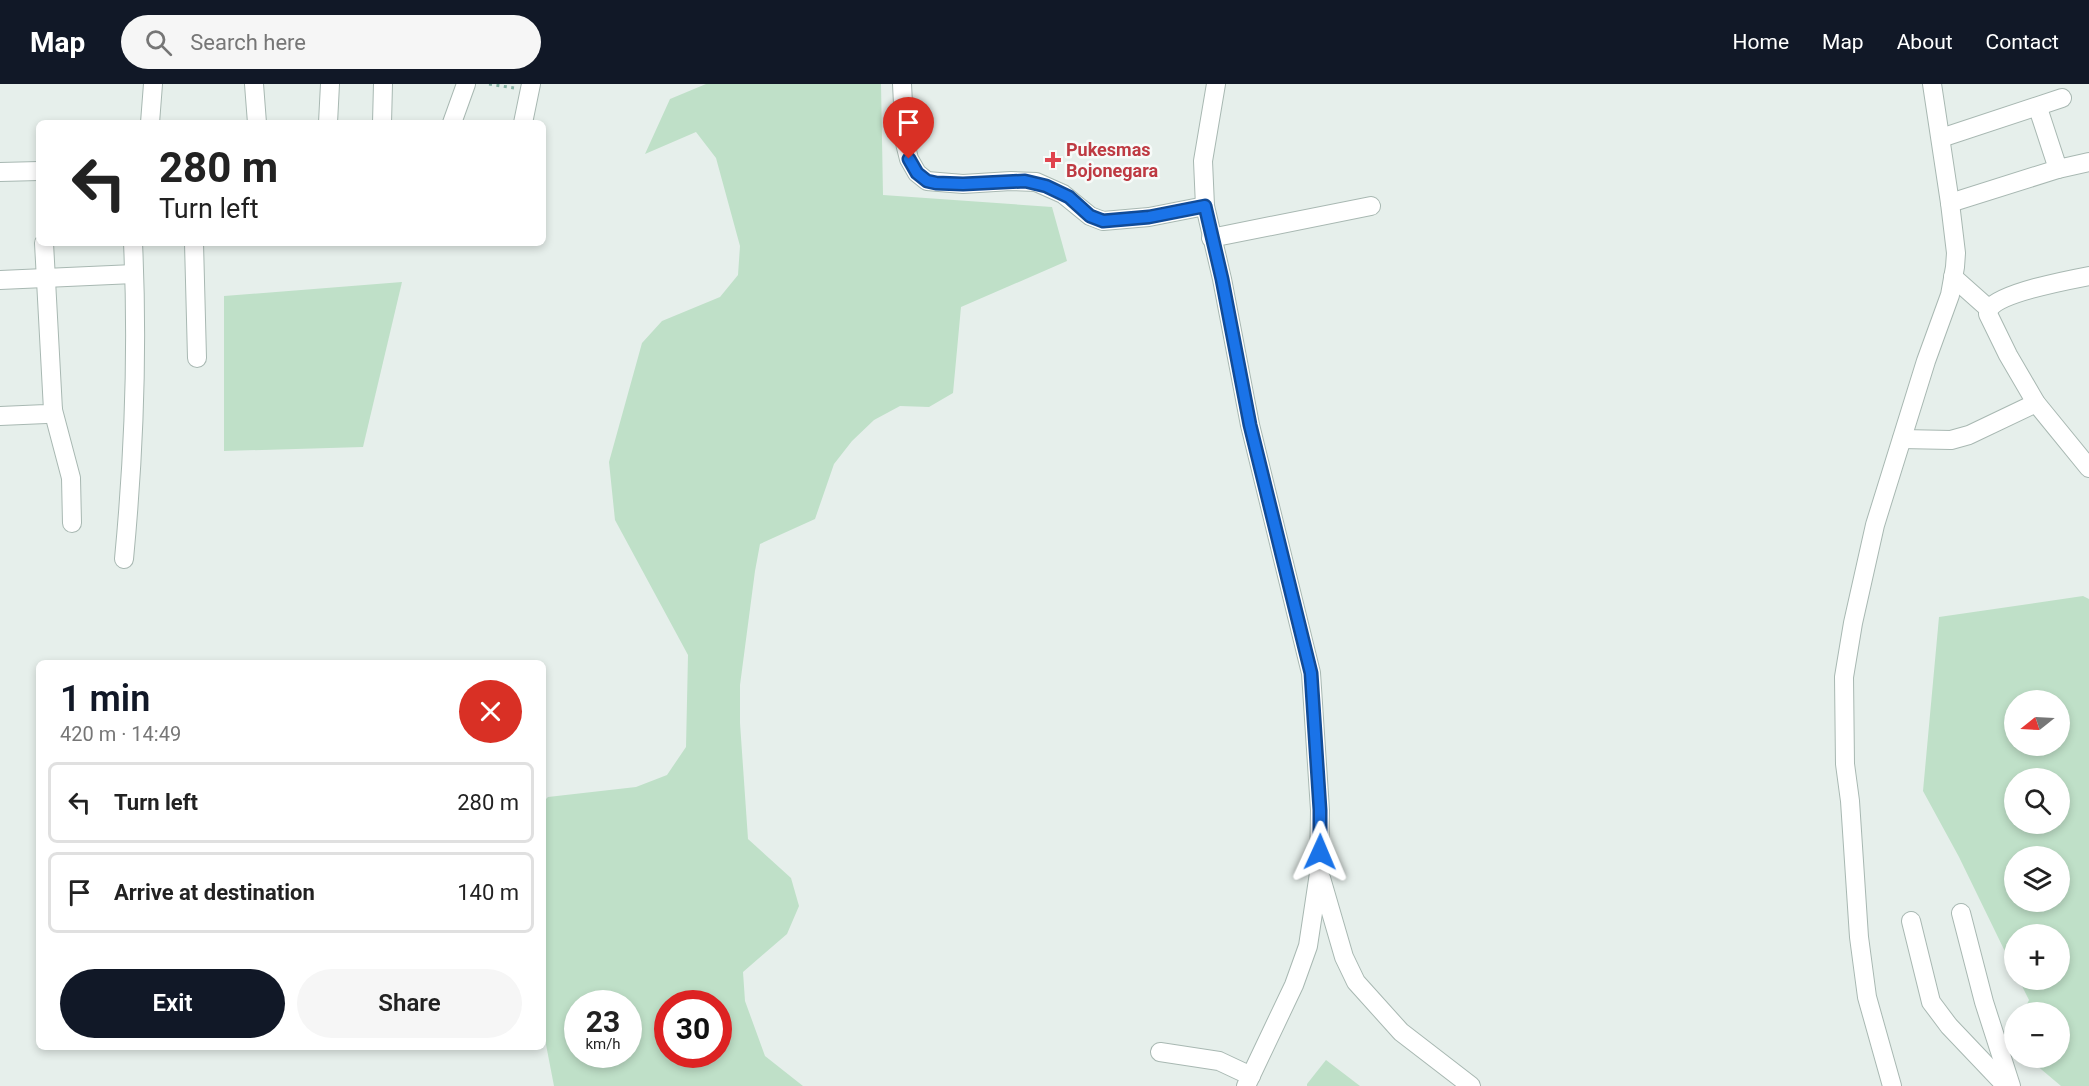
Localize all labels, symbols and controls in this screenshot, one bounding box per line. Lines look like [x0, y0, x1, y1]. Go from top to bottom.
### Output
search box [121, 15, 541, 69]
text: Map [30, 26, 85, 59]
icon: search [142, 26, 175, 59]
text: Search here [190, 30, 306, 55]
text: Home [1733, 30, 1789, 54]
text: Map [1822, 30, 1864, 54]
text: About [1897, 30, 1953, 54]
text: Contact [1986, 30, 2059, 54]
pin [883, 97, 934, 159]
icon: arrive [892, 106, 925, 139]
place label: Pukesmas Bojonegara [1066, 139, 1159, 181]
text: 280 m [159, 143, 278, 192]
icon: left [60, 144, 138, 222]
marker: Pukesmas Bojonegara [1044, 151, 1062, 169]
text: Turn left [159, 193, 259, 225]
text: 1 min [60, 678, 150, 720]
button: close [459, 680, 522, 743]
north arrow [2004, 690, 2070, 756]
map controls [2004, 690, 2070, 1068]
text: 420 m · 14:49 [60, 722, 181, 746]
button: search [2004, 768, 2070, 834]
icon: left [63, 786, 96, 819]
text: Turn left [114, 790, 198, 815]
text: 280 m [457, 790, 519, 815]
position arrow [1288, 820, 1352, 884]
button: layers [2004, 846, 2070, 912]
icon: arrive [63, 876, 96, 909]
text: Arrive at destination [114, 880, 315, 905]
text: 140 m [457, 880, 519, 905]
button: + [2004, 924, 2070, 990]
button: Exit [60, 969, 285, 1038]
button: Share [297, 969, 522, 1038]
speed limit sign: 30 [654, 990, 732, 1068]
button: − [2004, 1002, 2070, 1068]
text: 23 [586, 1004, 620, 1039]
text: km/h [585, 1035, 621, 1053]

